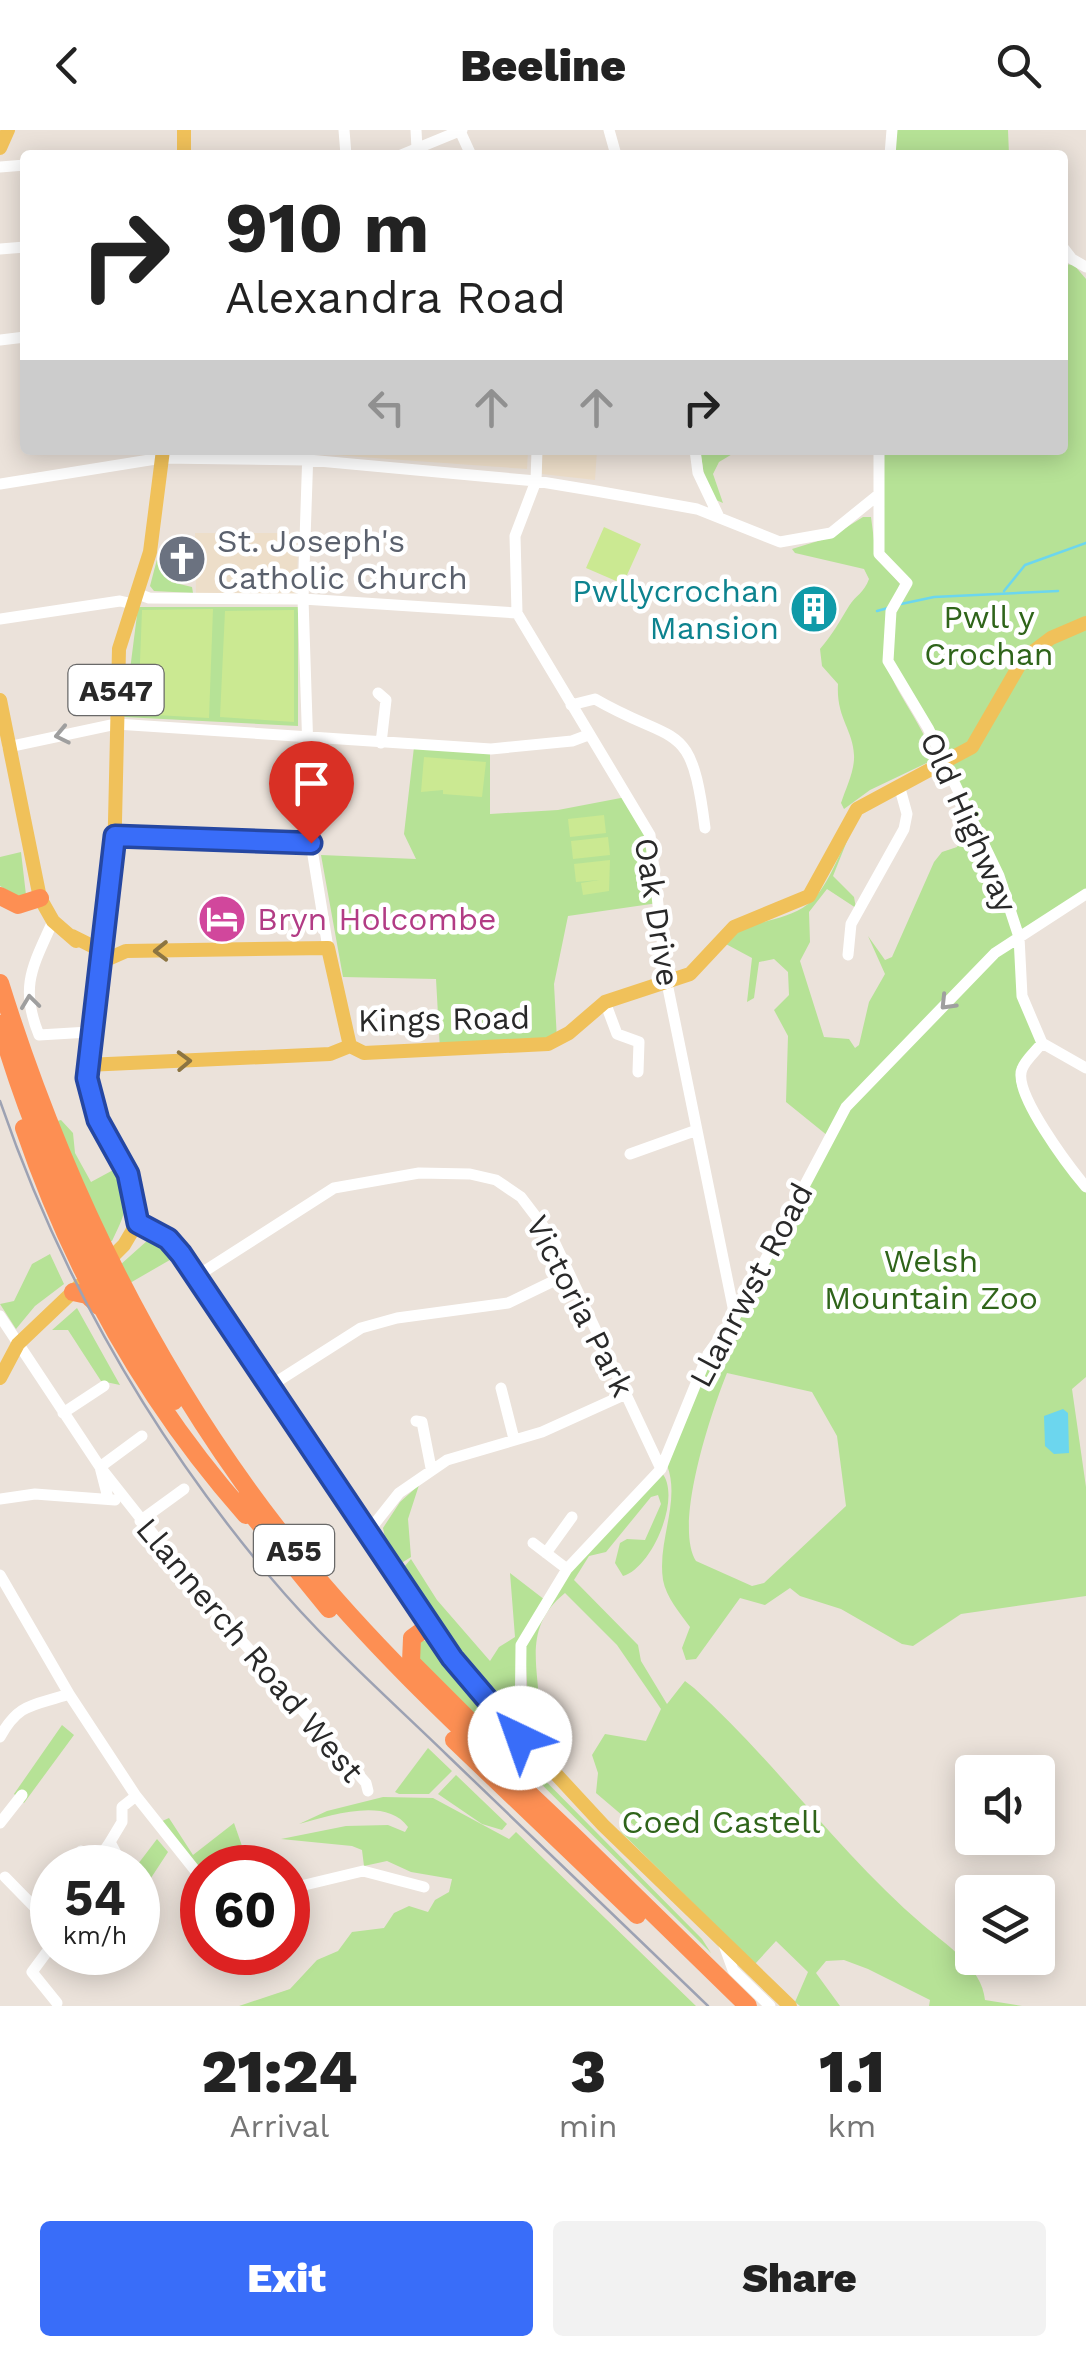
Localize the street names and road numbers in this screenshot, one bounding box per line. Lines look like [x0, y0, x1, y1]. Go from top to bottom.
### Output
road number: A547 [68, 665, 164, 715]
street label: Old Highway [912, 726, 1026, 918]
street label: Oak Drive [627, 835, 687, 989]
street label: Kings Road [358, 998, 530, 1040]
street label: Llanrwst Road [681, 1176, 821, 1394]
street label: Victoria Park [518, 1209, 642, 1403]
street label: Llannerch Road West [128, 1510, 372, 1790]
road number: A55 [254, 1525, 334, 1575]

